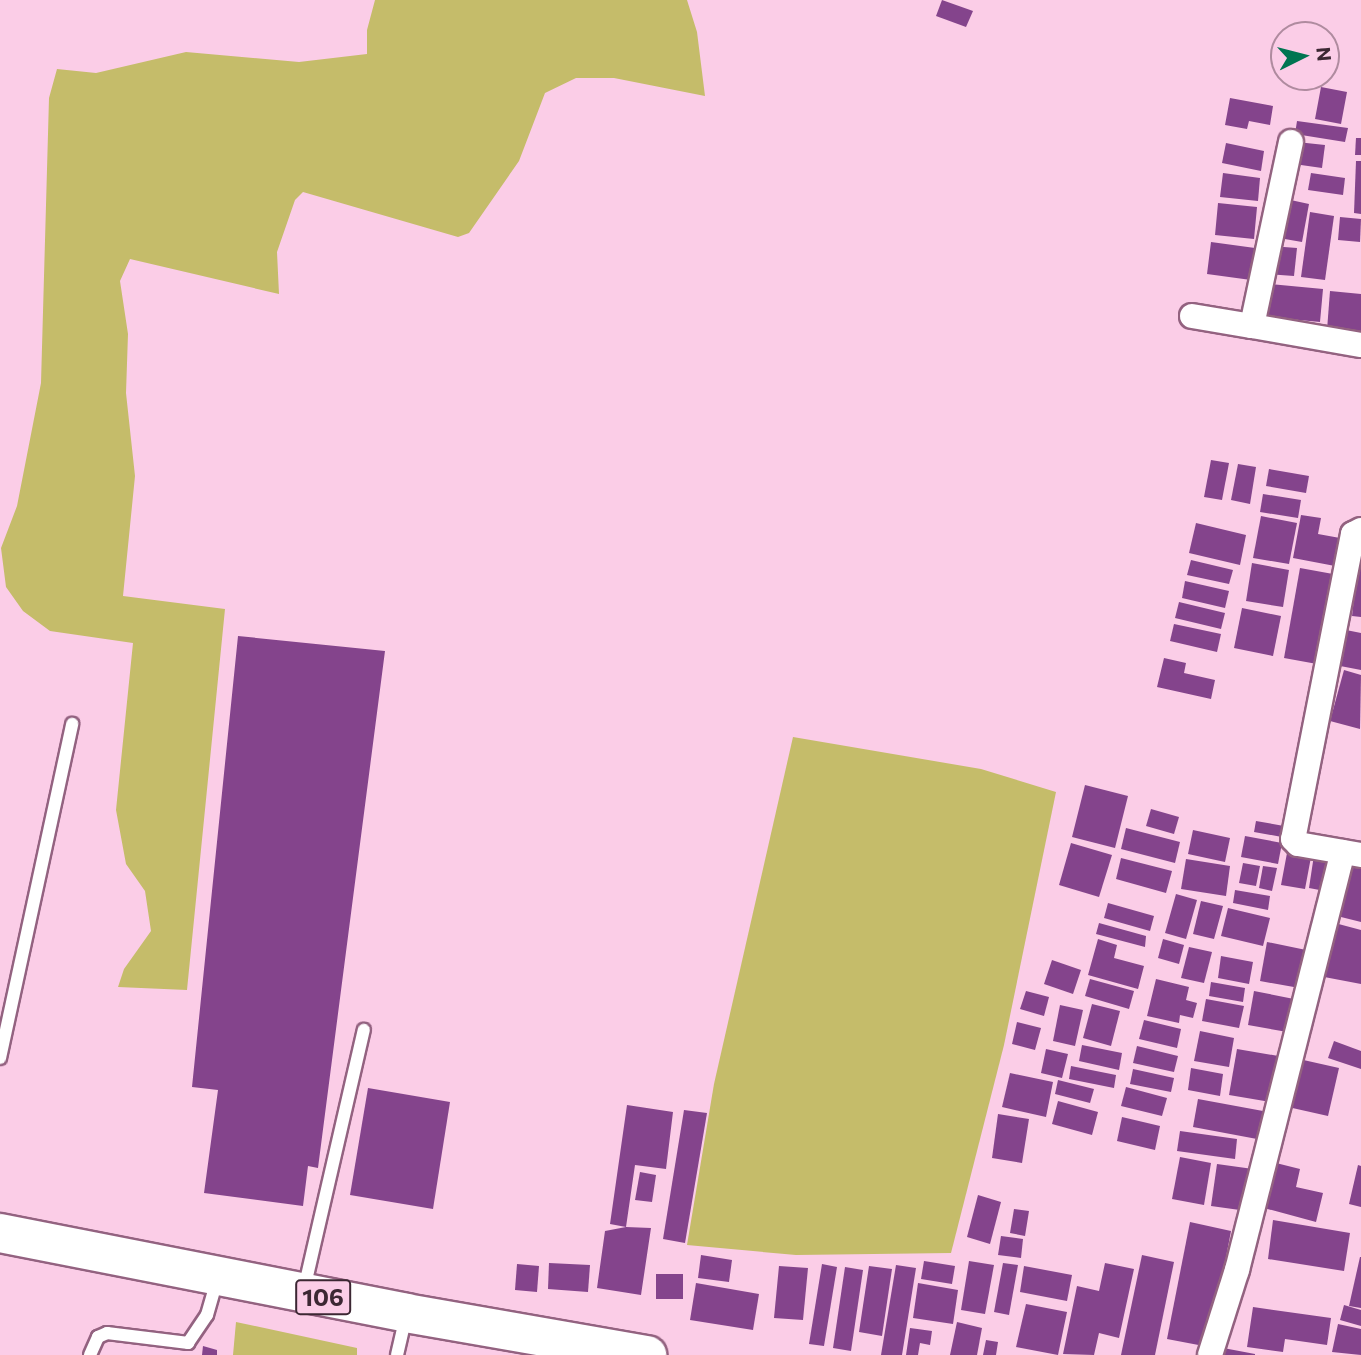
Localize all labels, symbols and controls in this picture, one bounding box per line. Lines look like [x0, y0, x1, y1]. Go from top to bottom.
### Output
north arrow [1270, 21, 1340, 91]
text: N [1312, 46, 1337, 62]
road number: 106 [295, 1276, 351, 1317]

